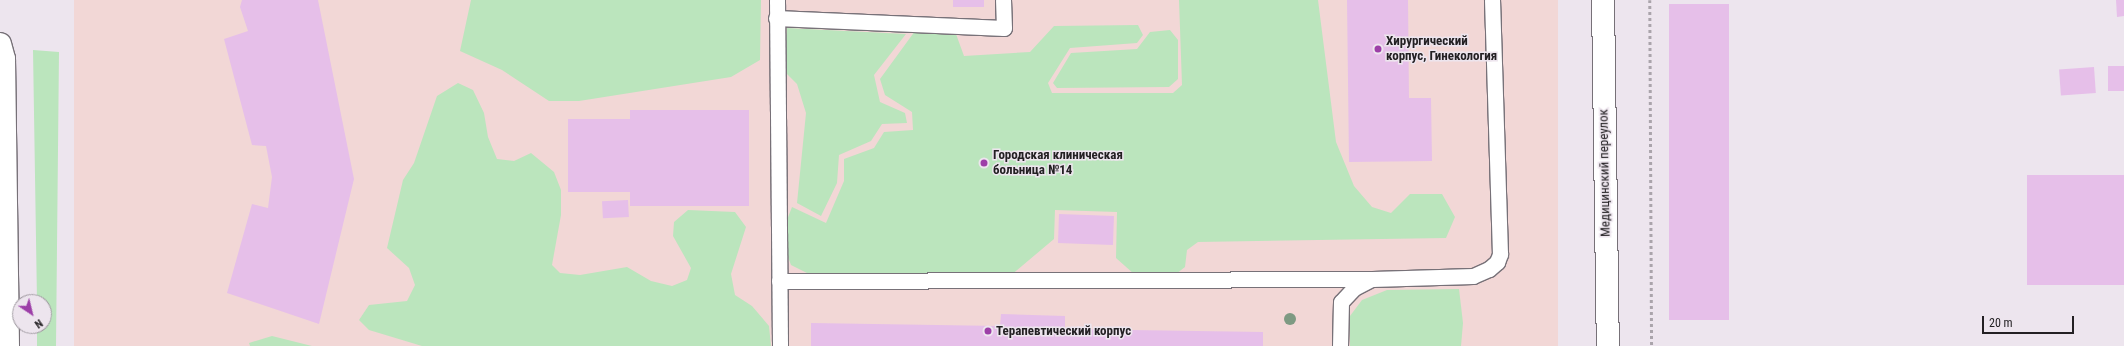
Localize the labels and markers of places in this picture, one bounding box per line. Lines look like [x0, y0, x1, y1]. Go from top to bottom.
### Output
place label: Хирургический корпус, Гинекология [1386, 34, 1497, 65]
marker: Хирургический корпус, Гинекология [1373, 44, 1383, 54]
place label: Городская клиническая больница №14 [993, 148, 1123, 179]
marker: Городская клиническая больница №14 [978, 157, 990, 169]
place label: Терапевтический корпус [996, 323, 1131, 339]
marker: Терапевтический корпус [983, 326, 993, 336]

